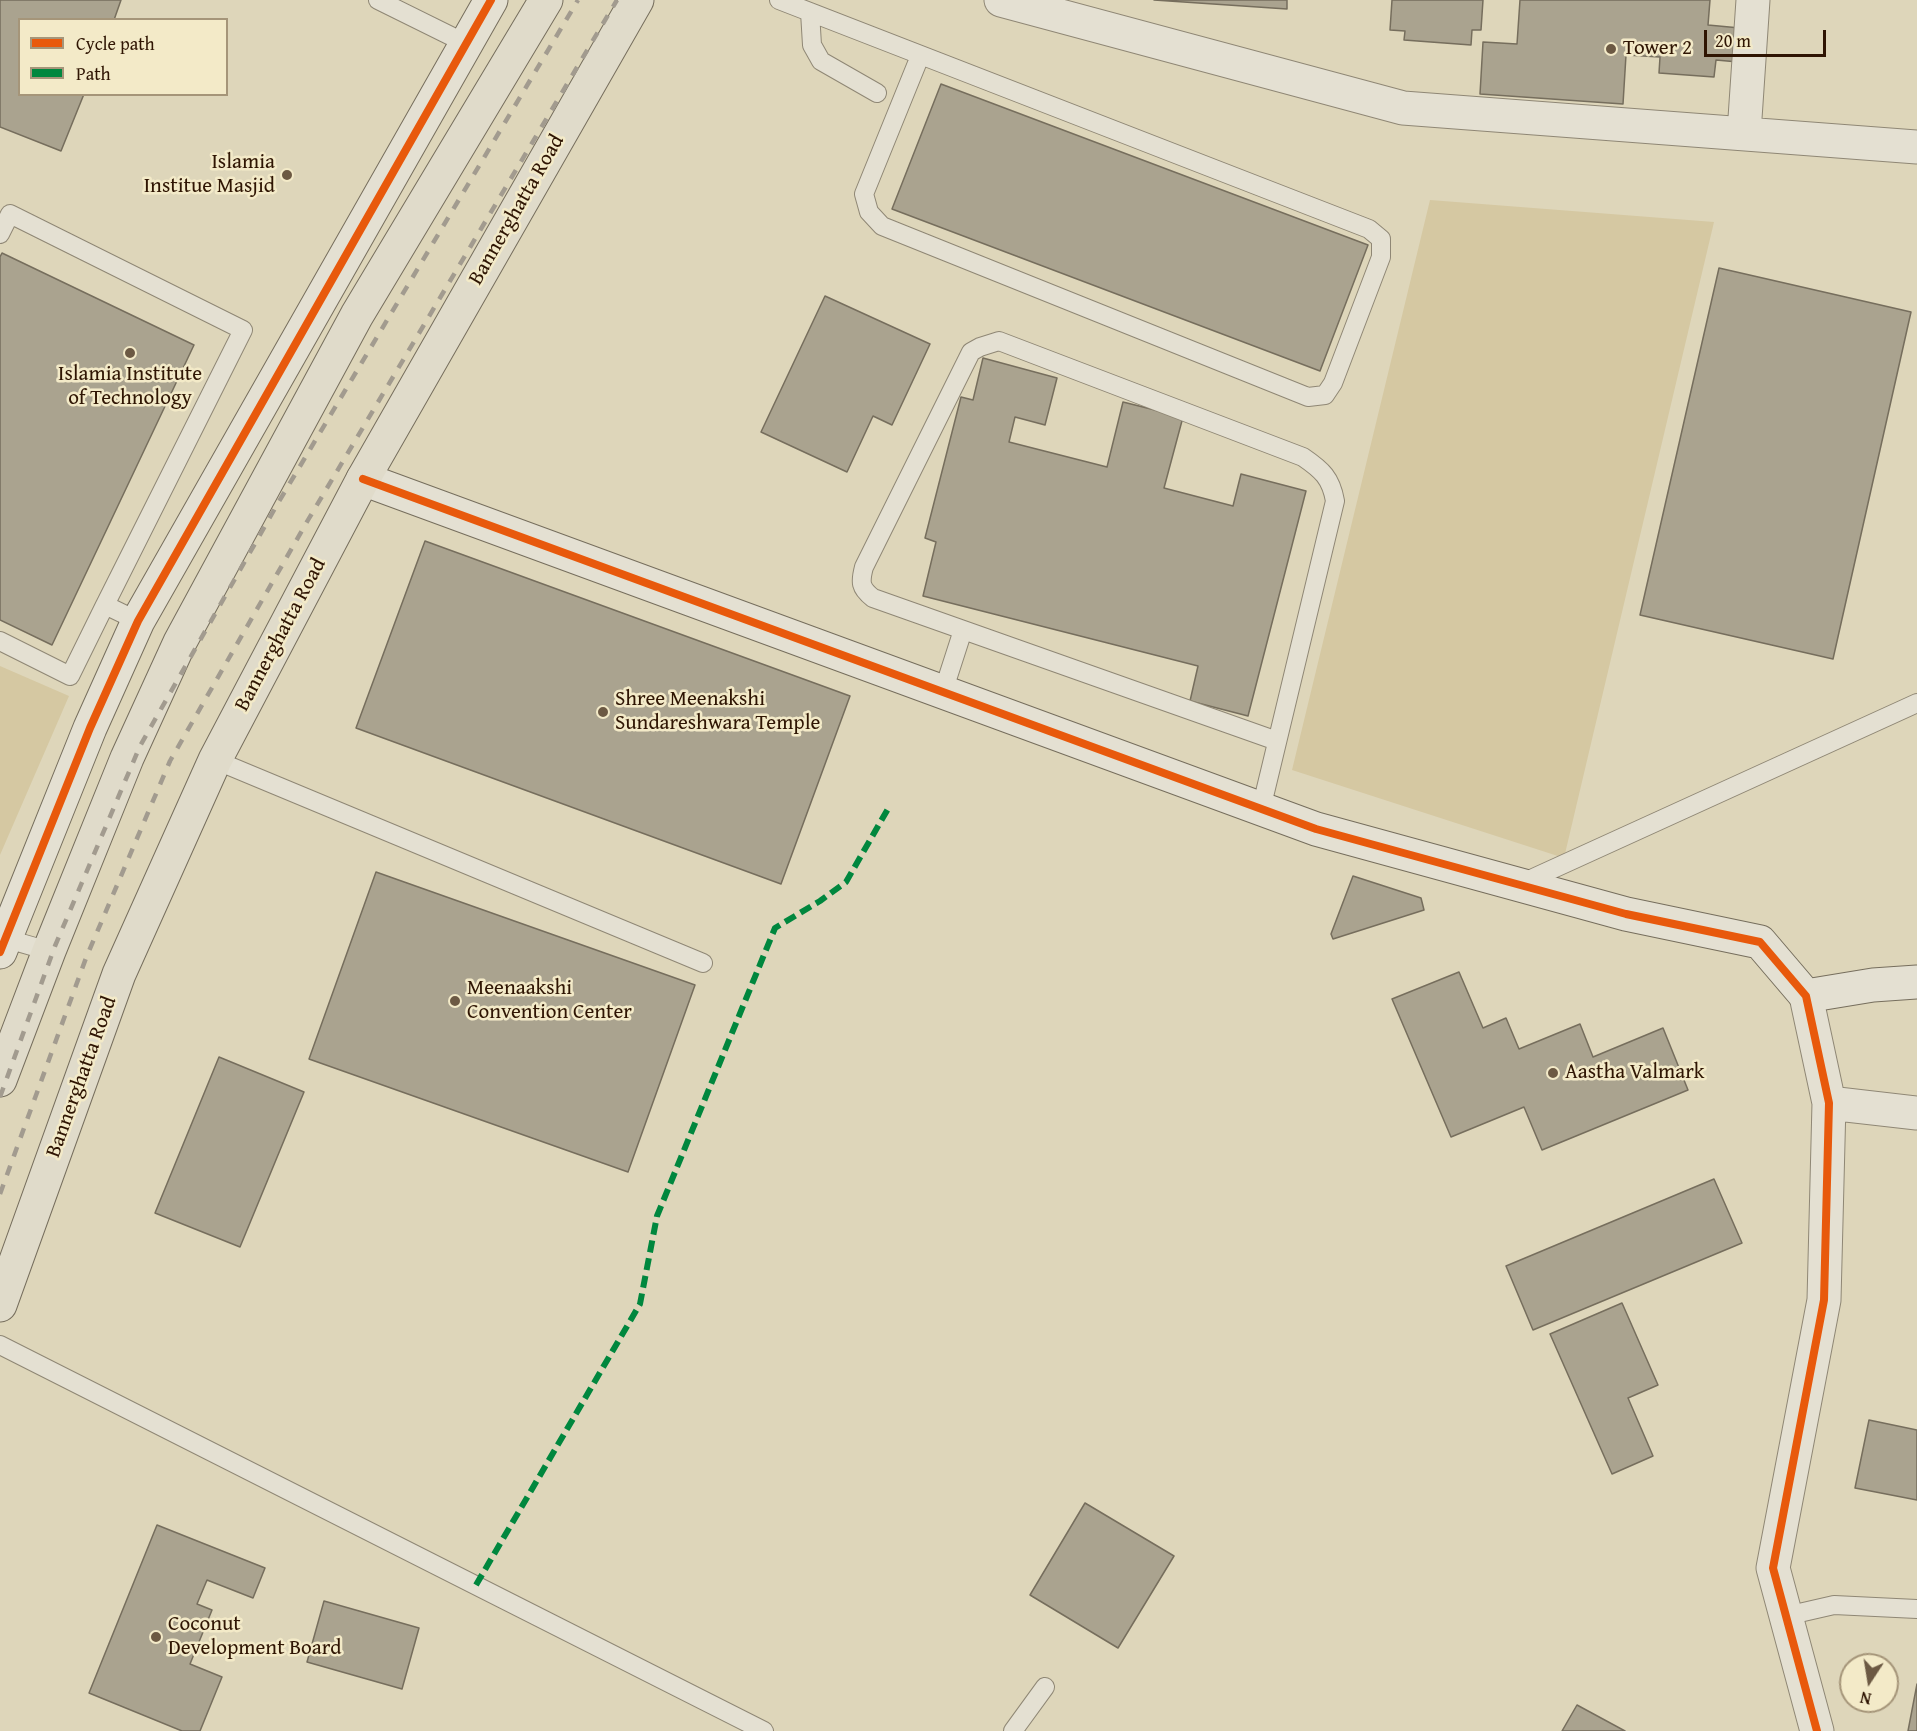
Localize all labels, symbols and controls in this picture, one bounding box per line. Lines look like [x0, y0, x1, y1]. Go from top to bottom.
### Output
legend [18, 18, 228, 96]
scale bar [1707, 18, 1828, 56]
text: 20 m [1715, 27, 1751, 54]
text: Cycle path [76, 30, 155, 57]
place label: Tower 2 [1623, 36, 1692, 62]
marker: Tower 2 [1604, 42, 1618, 56]
text: Path [76, 60, 111, 87]
street label: Bannerghatta Road [464, 130, 570, 290]
place label: Islamia Institue Masjid [144, 150, 275, 200]
marker: Islamia Institue Masjid [280, 168, 294, 182]
marker: Islamia Institute of Technology [123, 346, 137, 360]
place label: Islamia Institute of Technology [58, 362, 202, 412]
street label: Bannerghatta Road [230, 554, 332, 716]
place label: Shree Meenakshi Sundareshwara Temple [615, 687, 820, 737]
marker: Shree Meenakshi Sundareshwara Temple [596, 705, 610, 719]
place label: Meenaakshi Convention Center [467, 976, 632, 1026]
street label: Bannerghatta Road [41, 993, 123, 1161]
marker: Meenaakshi Convention Center [448, 994, 462, 1008]
place label: Aastha Valmark [1565, 1060, 1704, 1086]
marker: Aastha Valmark [1546, 1066, 1560, 1080]
place label: Coconut Development Board [168, 1612, 341, 1662]
marker: Coconut Development Board [149, 1630, 163, 1644]
north arrow [1839, 1653, 1899, 1713]
text: N [1858, 1686, 1873, 1712]

